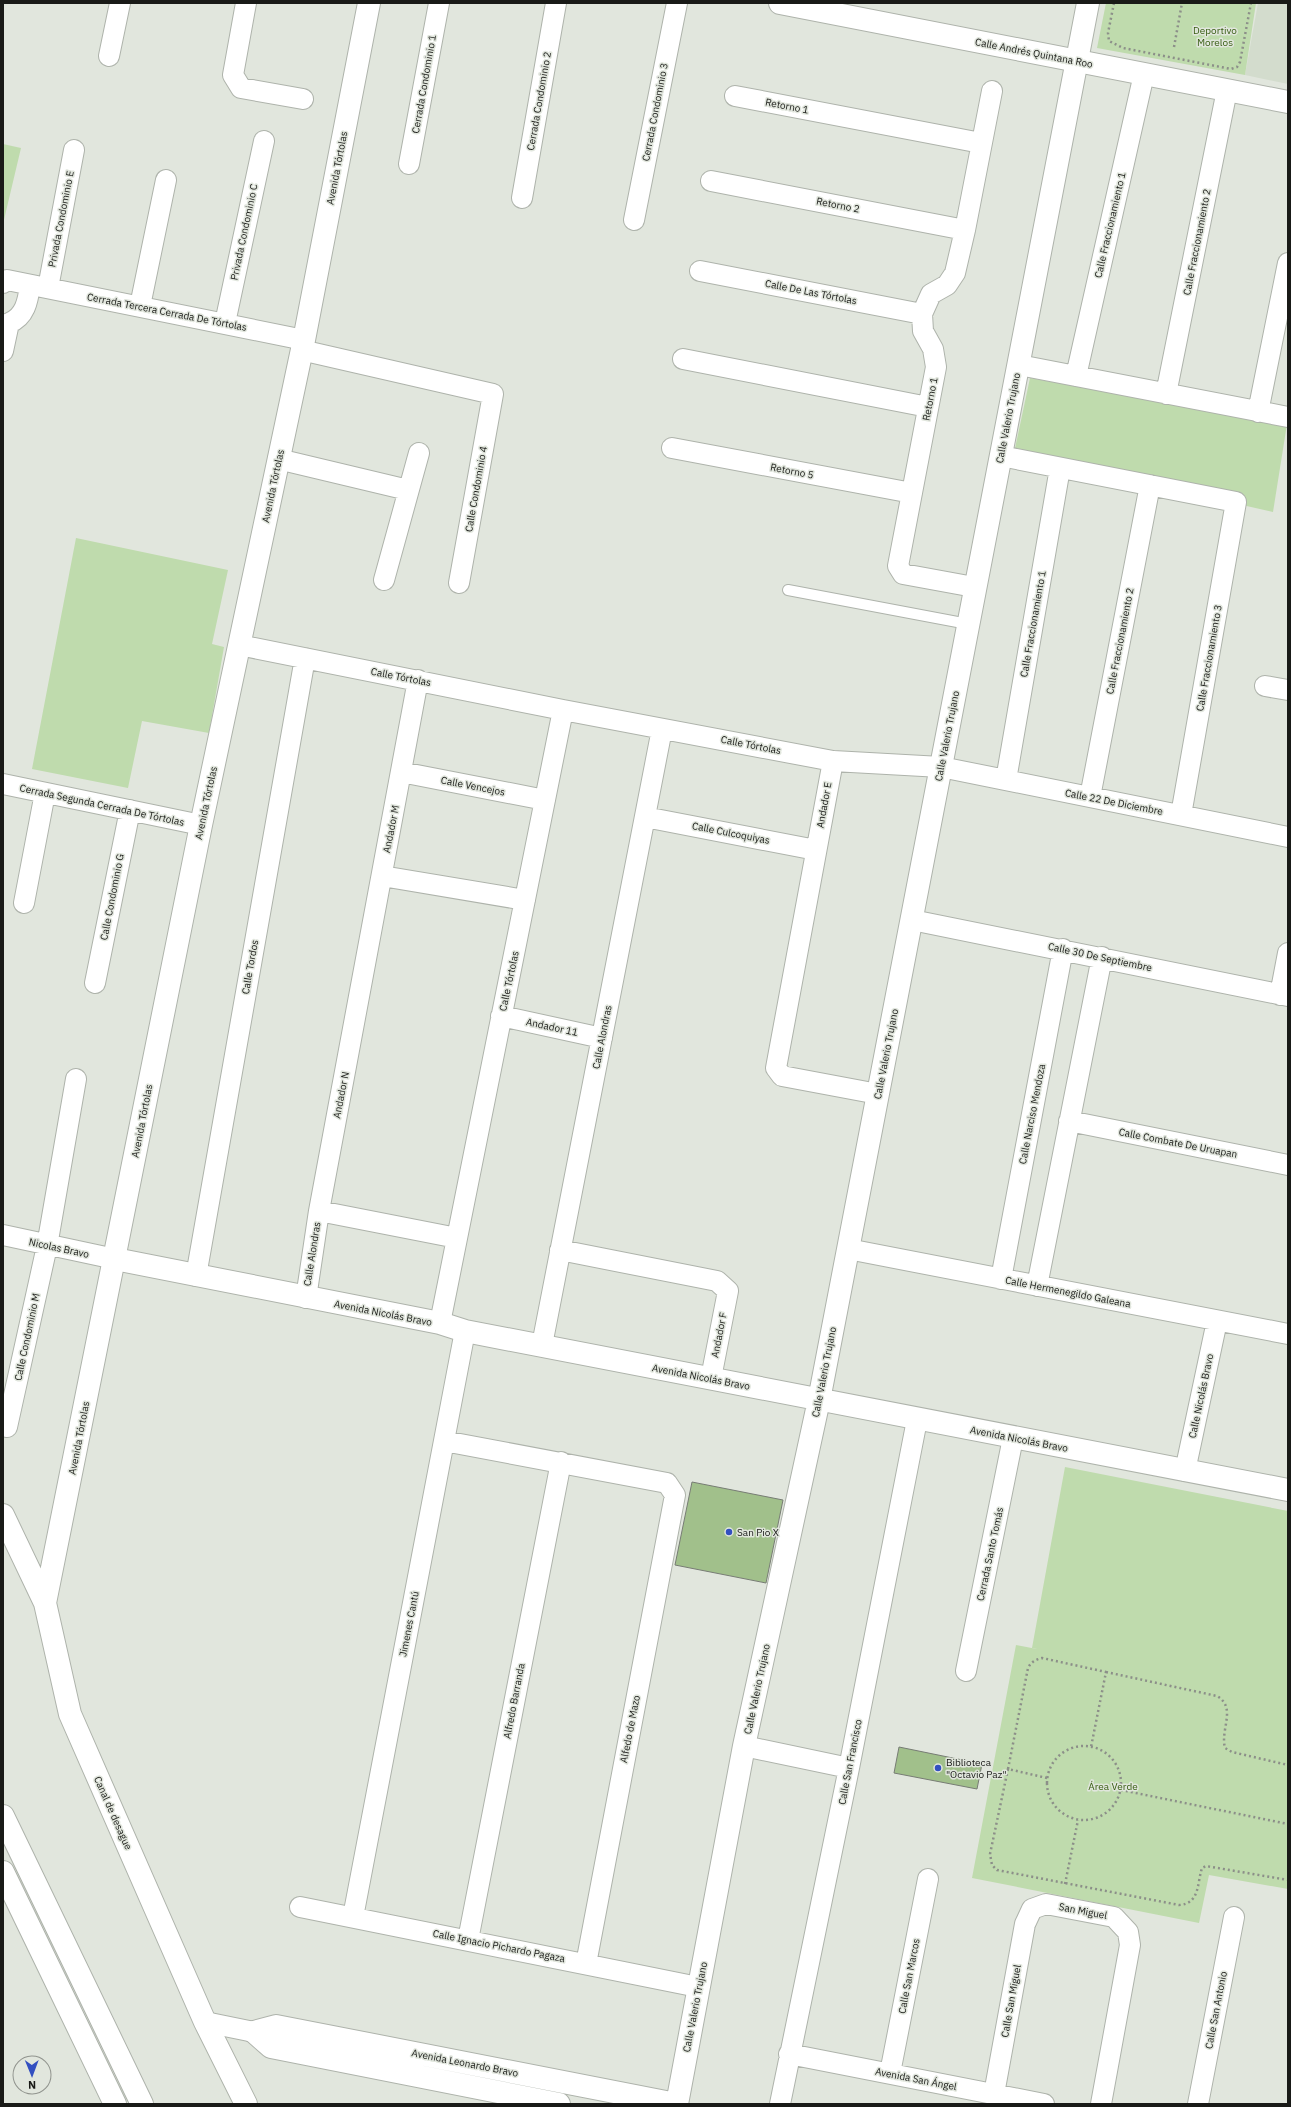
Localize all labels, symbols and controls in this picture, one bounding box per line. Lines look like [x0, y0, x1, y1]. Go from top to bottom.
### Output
park label: Deportivo Morelos [1193, 24, 1237, 49]
street label: Cerrada Condominio 1 [409, 34, 439, 134]
street label: Calle Andrés Quintana Roo [974, 35, 1094, 71]
street label: Cerrada Condominio 2 [524, 51, 554, 151]
street label: Cerrada Condominio 3 [639, 62, 671, 162]
street label: Retorno 1 [764, 95, 810, 117]
street label: Avenida Tórtolas [324, 130, 351, 206]
street label: Privada Condominio E [45, 170, 77, 268]
street label: Calle Fraccionamiento 1 [1092, 171, 1128, 279]
street label: Privada Condominio C [227, 183, 261, 281]
street label: Calle Fraccionamiento 2 [1180, 188, 1214, 296]
street label: Retorno 2 [815, 194, 861, 216]
street label: Calle De Las Tórtolas [764, 277, 858, 307]
street label: Cerrada Tercera Cerrada De Tórtolas [86, 290, 248, 334]
street label: Calle Valerio Trujano [993, 371, 1023, 464]
street label: Retorno 1 [919, 376, 941, 422]
street label: Calle Condominio 4 [462, 445, 490, 533]
street label: Avenida Tórtolas [259, 448, 287, 524]
street label: Retorno 5 [769, 460, 815, 482]
street label: Calle Fraccionamiento 1 [1017, 570, 1049, 678]
street label: Calle Fraccionamiento 2 [1103, 587, 1137, 695]
street label: Calle Fraccionamiento 3 [1193, 604, 1225, 712]
street label: Calle Tórtolas [370, 665, 432, 689]
street label: Calle Valerio Trujano [932, 689, 962, 782]
street label: Calle Tórtolas [720, 733, 782, 757]
street label: Avenida Tórtolas [192, 765, 220, 841]
street label: Calle Vencejos [440, 773, 506, 799]
street label: Cerrada Segunda Cerrada De Tórtolas [18, 781, 186, 829]
street label: Andador E [814, 781, 834, 829]
street label: Calle 22 De Diciembre [1064, 786, 1165, 818]
street label: Andador M [380, 804, 402, 854]
street label: Calle Culcoquiyas [691, 819, 771, 847]
street label: Calle Condominio G [97, 853, 127, 941]
street label: Calle Tordos [239, 938, 261, 995]
street label: Calle 30 De Septiembre [1047, 940, 1154, 974]
street label: Calle Tórtolas [496, 950, 522, 1012]
street label: Calle Alondras [589, 1004, 615, 1070]
street label: Calle Valerio Trujano [871, 1007, 901, 1100]
street label: Andador 11 [525, 1015, 579, 1039]
street label: Calle Narciso Mendoza [1016, 1062, 1048, 1165]
street label: Andador N [330, 1070, 352, 1120]
street label: Avenida Tórtolas [129, 1083, 156, 1159]
street label: Calle Combate De Uruapan [1118, 1125, 1238, 1161]
street label: Calle Alondras [301, 1221, 324, 1287]
street label: Nicolas Bravo [28, 1235, 91, 1261]
street label: Calle Hermenegildo Galeana [1004, 1273, 1132, 1311]
street label: Calle Condominio M [11, 1292, 43, 1382]
street label: Avenida Nicolás Bravo [333, 1297, 433, 1329]
street label: Andador F [708, 1311, 730, 1359]
street label: Calle Valerio Trujano [809, 1325, 839, 1418]
street label: Calle Nicolás Bravo [1186, 1352, 1216, 1439]
street label: Avenida Nicolás Bravo [651, 1361, 751, 1393]
street label: Avenida Tórtolas [66, 1400, 93, 1476]
street label: Avenida Nicolás Bravo [969, 1423, 1069, 1455]
street label: Cerrada Santo Tomás [974, 1506, 1006, 1602]
place label: San Pio X [737, 1526, 779, 1539]
marker: San Pio X [724, 1527, 734, 1537]
street label: Jimenes Cantú [396, 1590, 422, 1658]
street label: Calle Valerio Trujano [741, 1642, 773, 1735]
street label: Alfredo Barranda [500, 1662, 528, 1740]
street label: Alfedo de Mazo [617, 1694, 643, 1764]
street label: Calle San Francisco [835, 1718, 865, 1806]
place label: Biblioteca "Octavio Paz" [946, 1756, 1007, 1781]
marker: Biblioteca "Octavio Paz" [933, 1763, 943, 1773]
street label: Canal de desague [91, 1774, 135, 1852]
park label: Área Verde [1088, 1780, 1138, 1793]
street label: San Miguel [1058, 1900, 1109, 1922]
street label: Calle Ignacio Pichardo Pagaza [432, 1927, 567, 1965]
street label: Calle San Marcos [895, 1937, 923, 2015]
street label: Calle Valerio Trujano [680, 1960, 710, 2053]
street label: Calle San Miguel [998, 1963, 1024, 2038]
street label: Calle San Antonio [1202, 1970, 1230, 2050]
street label: Avenida Leonardo Bravo [411, 2046, 520, 2080]
north arrow [12, 2055, 52, 2095]
street label: Avenida San Ángel [874, 2065, 958, 2093]
text: N [28, 2078, 36, 2092]

